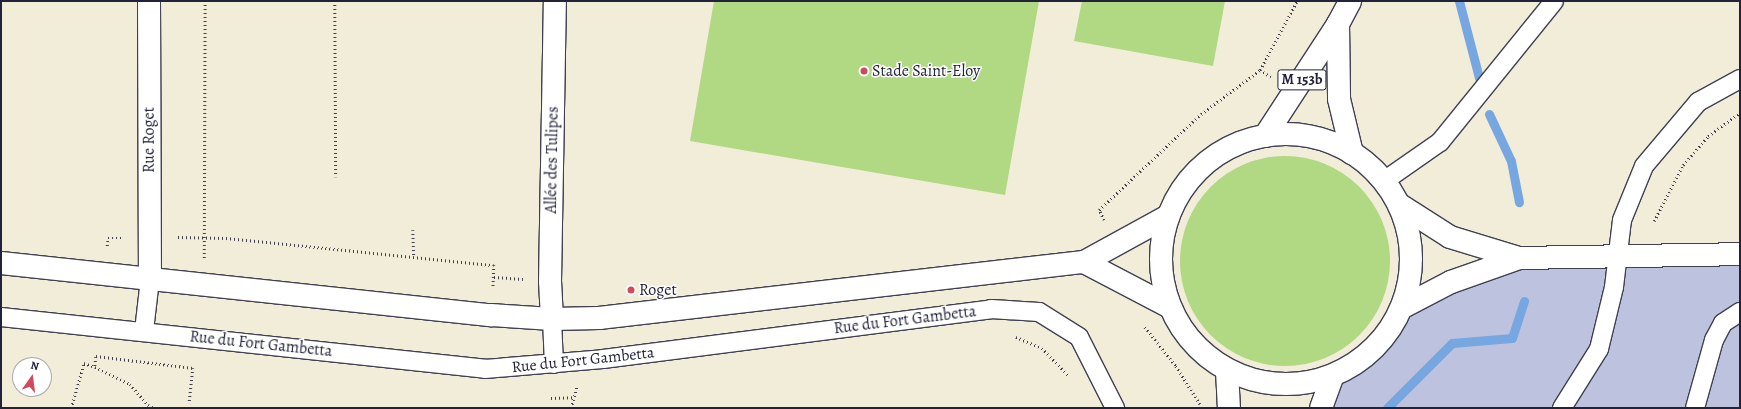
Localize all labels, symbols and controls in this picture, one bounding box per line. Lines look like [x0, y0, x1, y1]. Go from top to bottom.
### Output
place label: Stade Saint-Eloy [872, 61, 980, 81]
marker: Stade Saint-Eloy [859, 66, 869, 76]
road number: M 153b [1277, 67, 1327, 93]
street label: Allée des Tulipes [541, 106, 563, 214]
street label: Rue Roget [139, 107, 159, 173]
place label: Roget [639, 280, 677, 300]
marker: Roget [626, 285, 636, 295]
street label: Rue du Fort Gambetta [833, 302, 977, 338]
street label: Rue du Fort Gambetta [189, 327, 333, 361]
street label: Rue du Fort Gambetta [511, 343, 655, 377]
north arrow [12, 357, 52, 397]
text: N [29, 358, 40, 374]

